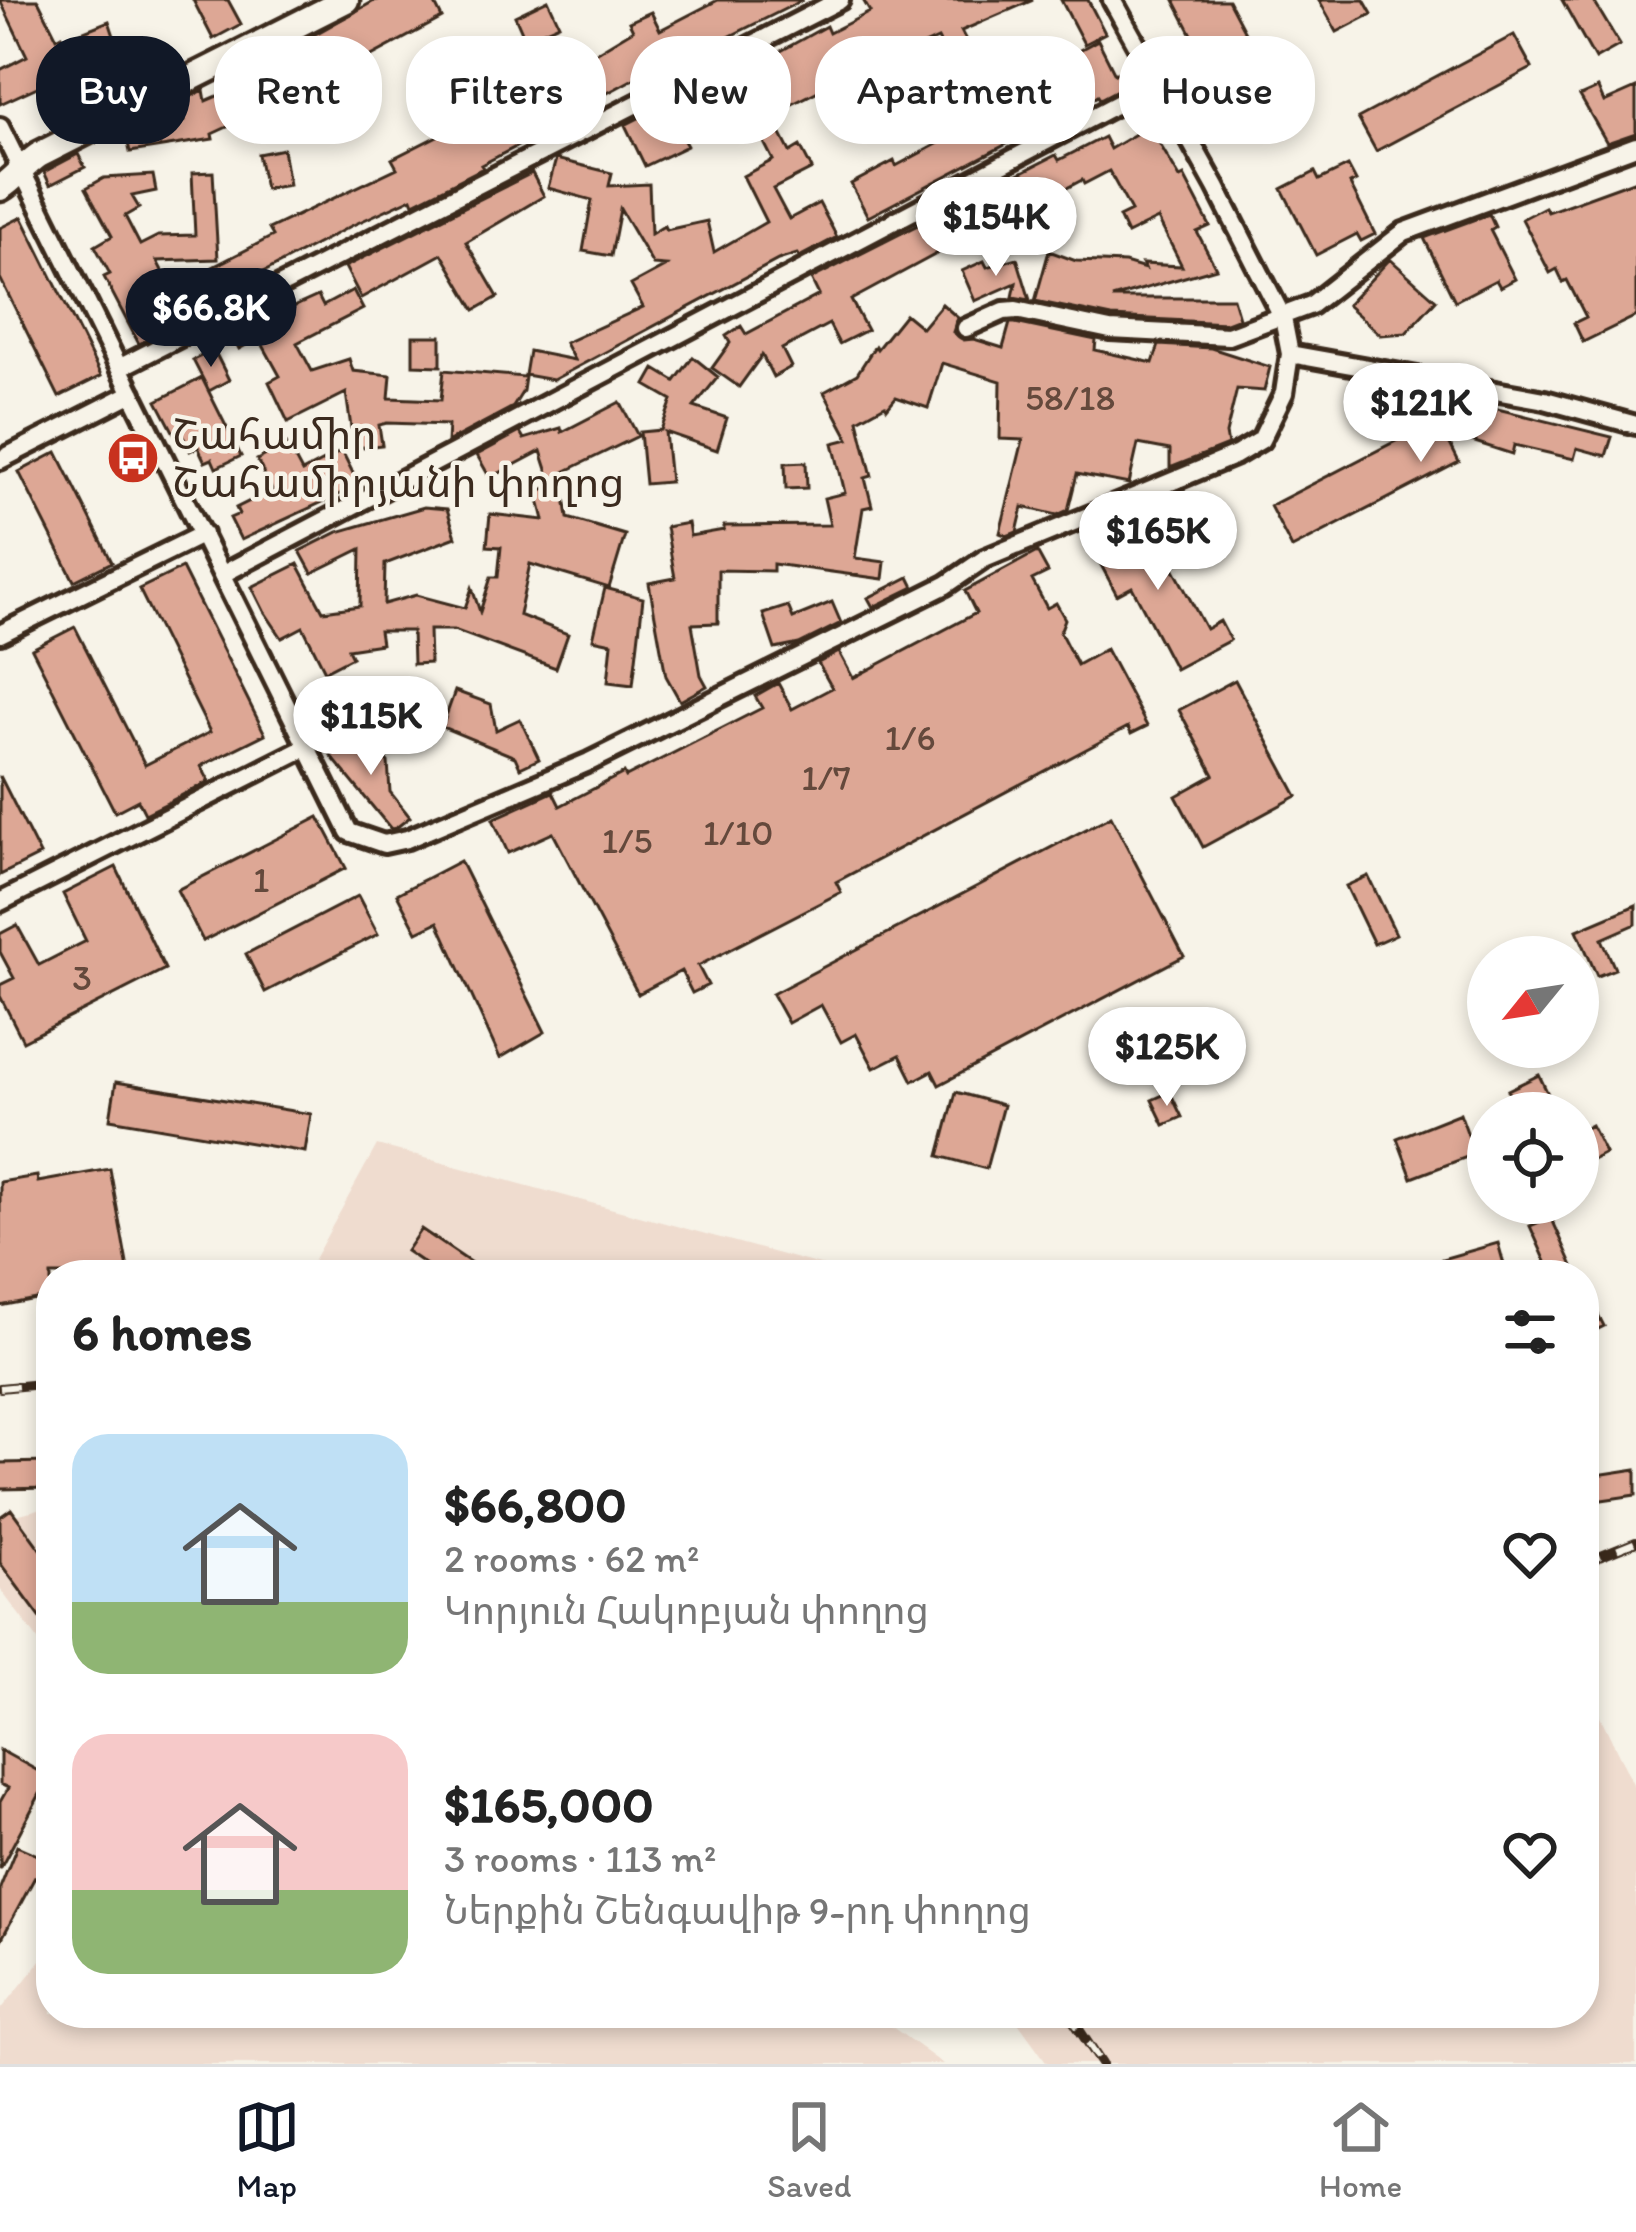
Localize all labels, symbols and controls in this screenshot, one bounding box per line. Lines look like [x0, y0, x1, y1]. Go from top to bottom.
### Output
chip: Buy [36, 36, 190, 144]
chip: Rent [214, 36, 382, 144]
chip: Filters [406, 36, 606, 144]
chip: New [630, 36, 791, 144]
chip: Apartment [815, 36, 1095, 144]
chip: House [1119, 36, 1315, 144]
pin: $154K [912, 177, 1080, 279]
text: $154K [943, 192, 1049, 239]
pin: $66.8K [113, 268, 309, 370]
text: $66.8K [153, 283, 269, 330]
pin: $121K [1337, 363, 1505, 465]
house number: 58/18 [1025, 376, 1115, 419]
text: $121K [1370, 378, 1472, 425]
place label: Շահամիր Շահամիրյանի փողոց [172, 409, 624, 508]
bus stop icon: Շահամիր Շահամիրյանի փողոց [105, 430, 161, 486]
pin: $165K [1074, 491, 1242, 593]
text: $165K [1106, 506, 1210, 553]
pin: $115K [287, 676, 455, 778]
text: $115K [320, 691, 422, 738]
house number: 1/6 [885, 716, 935, 759]
house number: 1/7 [801, 756, 851, 799]
house number: 1/10 [703, 811, 773, 854]
house number: 1/5 [602, 819, 652, 862]
house number: 1 [253, 858, 269, 901]
north arrow [1467, 936, 1599, 1068]
map controls [1467, 936, 1599, 1224]
house number: 3 [72, 956, 92, 999]
pin: $125K [1083, 1007, 1251, 1109]
text: $125K [1115, 1022, 1219, 1069]
button: locate [1467, 1092, 1599, 1224]
icon: filters [1497, 1299, 1563, 1365]
text: 6 homes [72, 1302, 252, 1363]
text: $66,800 [444, 1474, 627, 1535]
icon: home [168, 1482, 312, 1626]
icon: heart [1497, 1521, 1563, 1587]
text: 2 rooms · 62 m² [444, 1535, 699, 1582]
text: Կորյուն Հակոբյան փողոց [444, 1587, 929, 1634]
text: $165,000 [444, 1774, 654, 1835]
icon: home [168, 1782, 312, 1926]
icon: heart [1497, 1821, 1563, 1887]
text: 3 rooms · 113 m² [444, 1835, 716, 1882]
text: Ներքին Շենգավիթ 9-րդ փողոց [444, 1887, 1031, 1934]
tab: Map [234, 2094, 300, 2205]
tab: Saved [767, 2094, 852, 2205]
tab: Home [1319, 2094, 1402, 2205]

